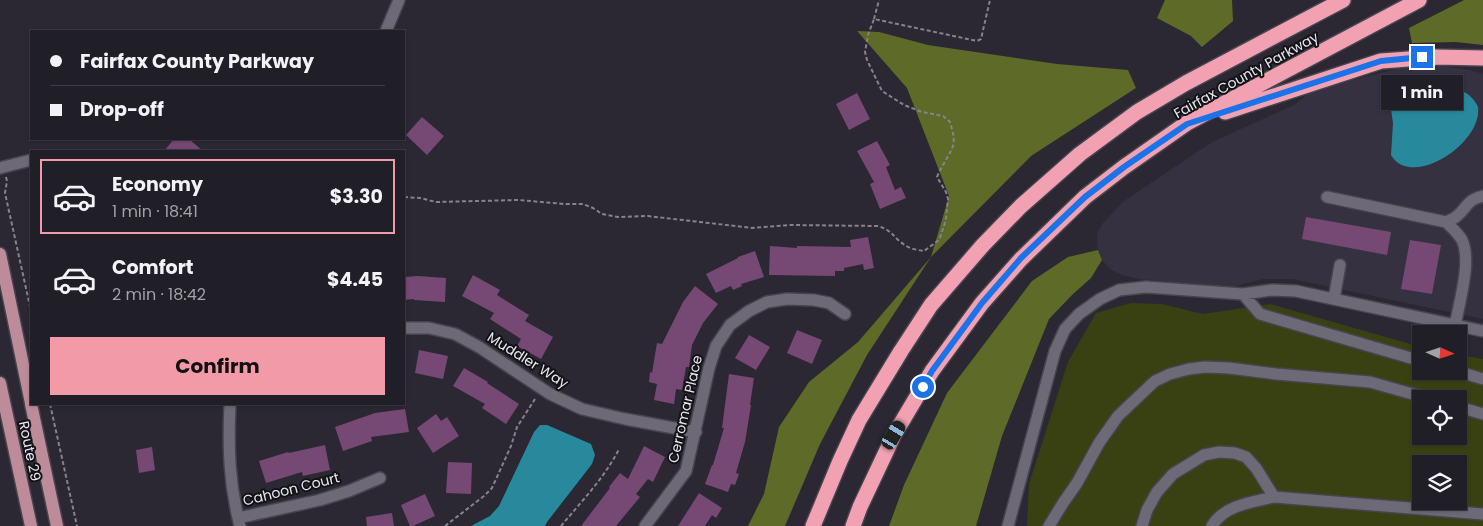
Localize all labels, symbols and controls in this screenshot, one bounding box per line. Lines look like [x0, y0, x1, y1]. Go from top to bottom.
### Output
street label: Fairfax County Parkway [1170, 27, 1322, 123]
route end [1411, 46, 1433, 68]
text: Fairfax County Parkway [80, 48, 314, 75]
callout: 1 min [1381, 74, 1463, 110]
text: 1 min [1401, 81, 1443, 104]
text: Drop-off [80, 96, 164, 123]
text: Economy [112, 171, 203, 198]
icon: car [52, 174, 97, 219]
text: $3.30 [330, 183, 383, 210]
text: 1 min · 18:41 [112, 200, 198, 223]
text: Comfort [112, 254, 194, 281]
icon: car [52, 257, 97, 302]
text: $4.45 [327, 266, 383, 293]
text: 2 min · 18:42 [112, 283, 206, 306]
north arrow [1412, 325, 1468, 380]
map controls [1412, 325, 1467, 510]
street label: Muddler Way [484, 327, 572, 393]
button: Confirm [50, 337, 385, 395]
street label: Cerromar Place [663, 353, 707, 465]
route start [912, 376, 934, 398]
button: locate [1412, 390, 1467, 445]
car [879, 418, 908, 452]
street label: Route 29 [14, 419, 46, 483]
button: layers [1412, 455, 1467, 510]
street label: Cahoon Court [241, 467, 341, 511]

